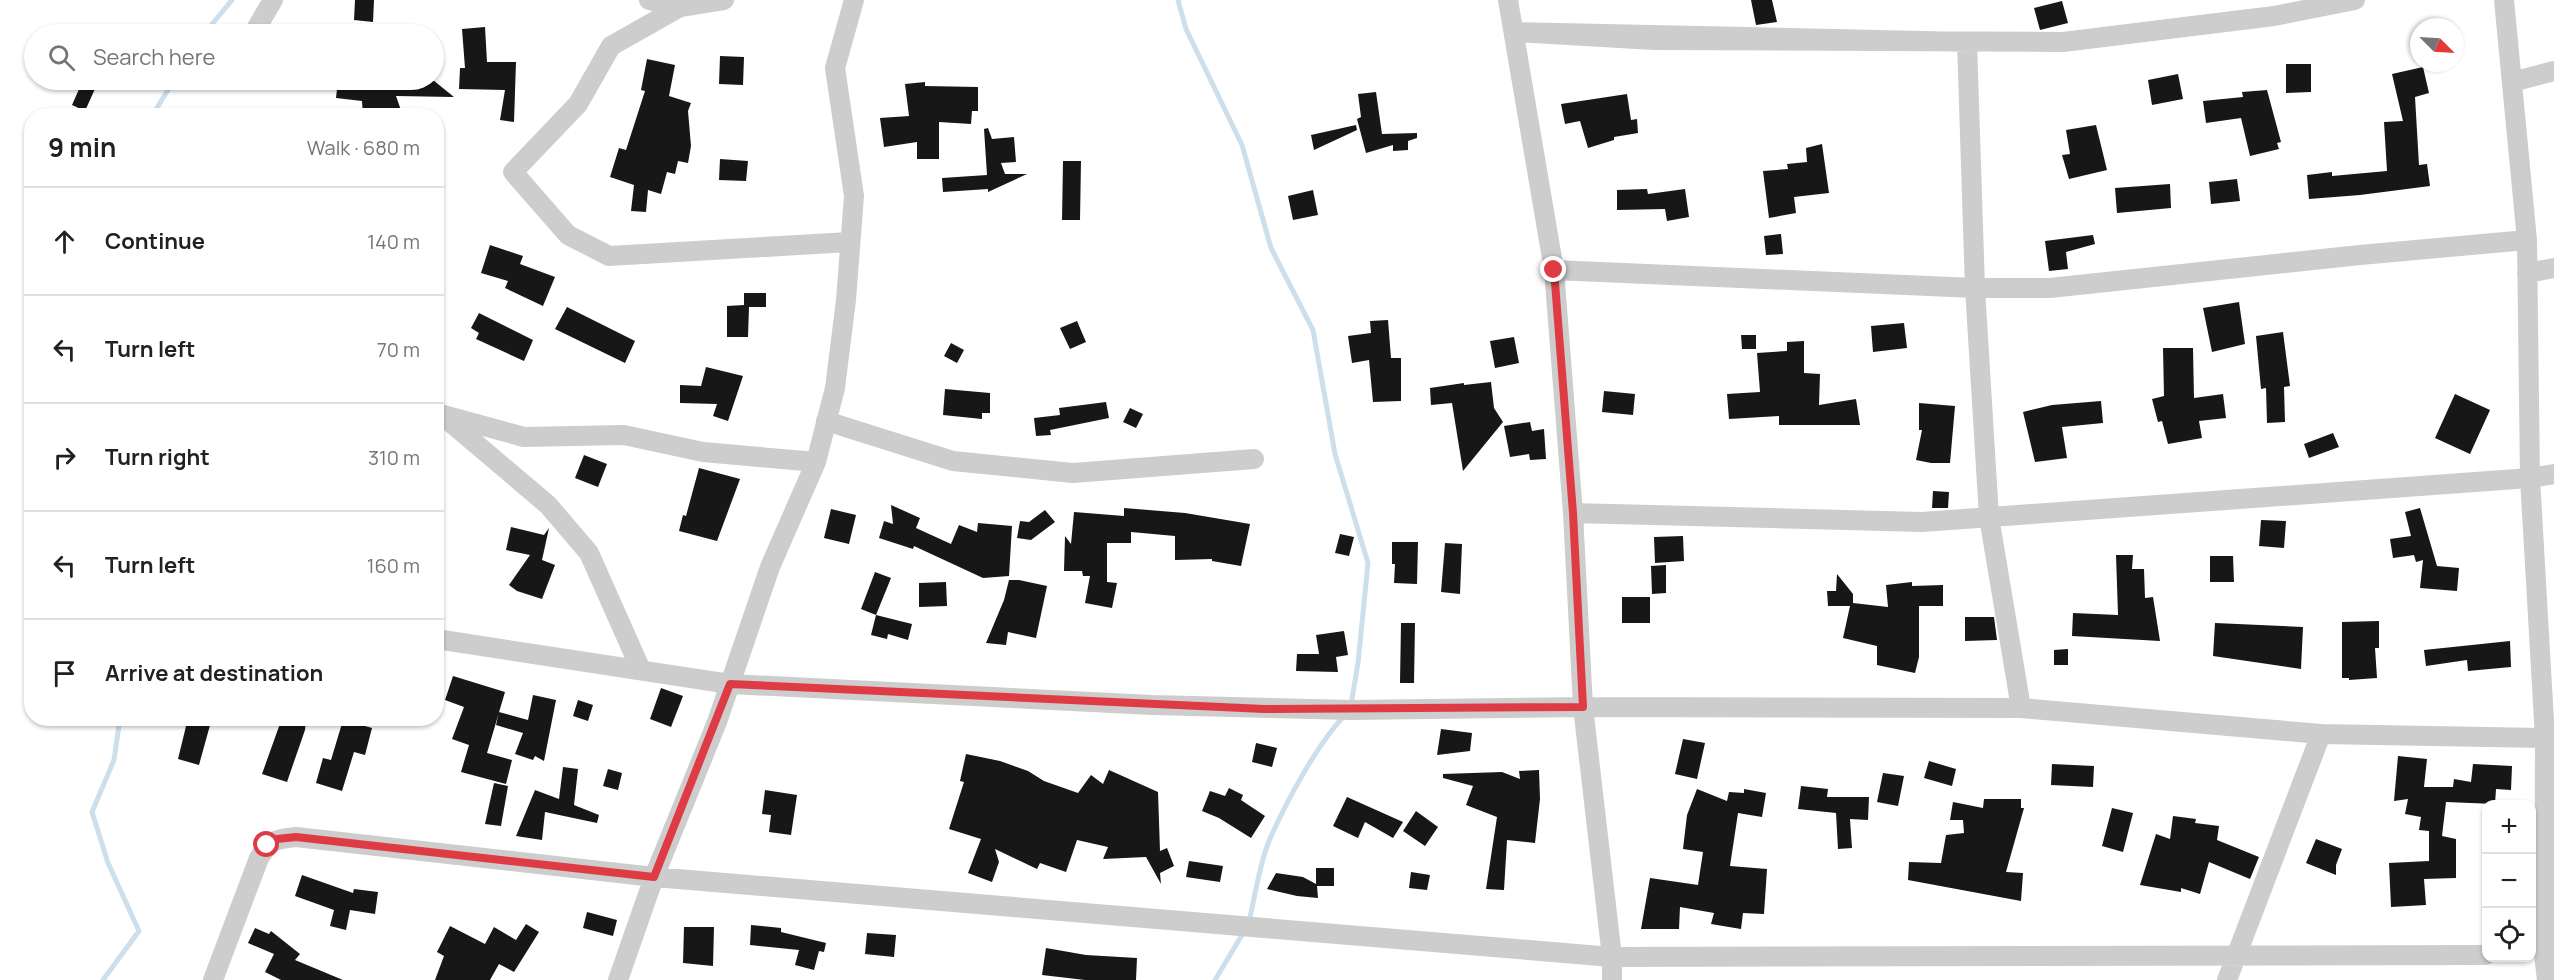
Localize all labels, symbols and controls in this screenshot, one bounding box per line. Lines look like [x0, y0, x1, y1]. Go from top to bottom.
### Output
north arrow [2410, 18, 2464, 72]
search box [24, 24, 444, 90]
icon: search [45, 41, 78, 74]
text: Search here [93, 42, 215, 72]
text: 9 min [48, 129, 116, 165]
text: Walk · 680 m [307, 134, 420, 161]
icon: ahead [48, 225, 81, 258]
text: Continue [105, 226, 205, 256]
text: 140 m [367, 228, 420, 255]
route end [1540, 256, 1566, 282]
icon: left [48, 333, 81, 366]
text: Turn left [105, 334, 195, 364]
text: 70 m [377, 336, 420, 363]
icon: right [48, 441, 81, 474]
text: Turn right [105, 442, 210, 472]
text: 310 m [368, 444, 420, 471]
icon: left [48, 549, 81, 582]
text: Turn left [105, 550, 195, 580]
text: 160 m [367, 552, 420, 579]
icon: arrive [48, 657, 81, 690]
text: Arrive at destination [105, 658, 323, 688]
map controls [2482, 800, 2536, 962]
button: + [2482, 800, 2536, 854]
route start [253, 831, 279, 857]
button: − [2482, 854, 2536, 908]
button: locate [2482, 908, 2536, 962]

